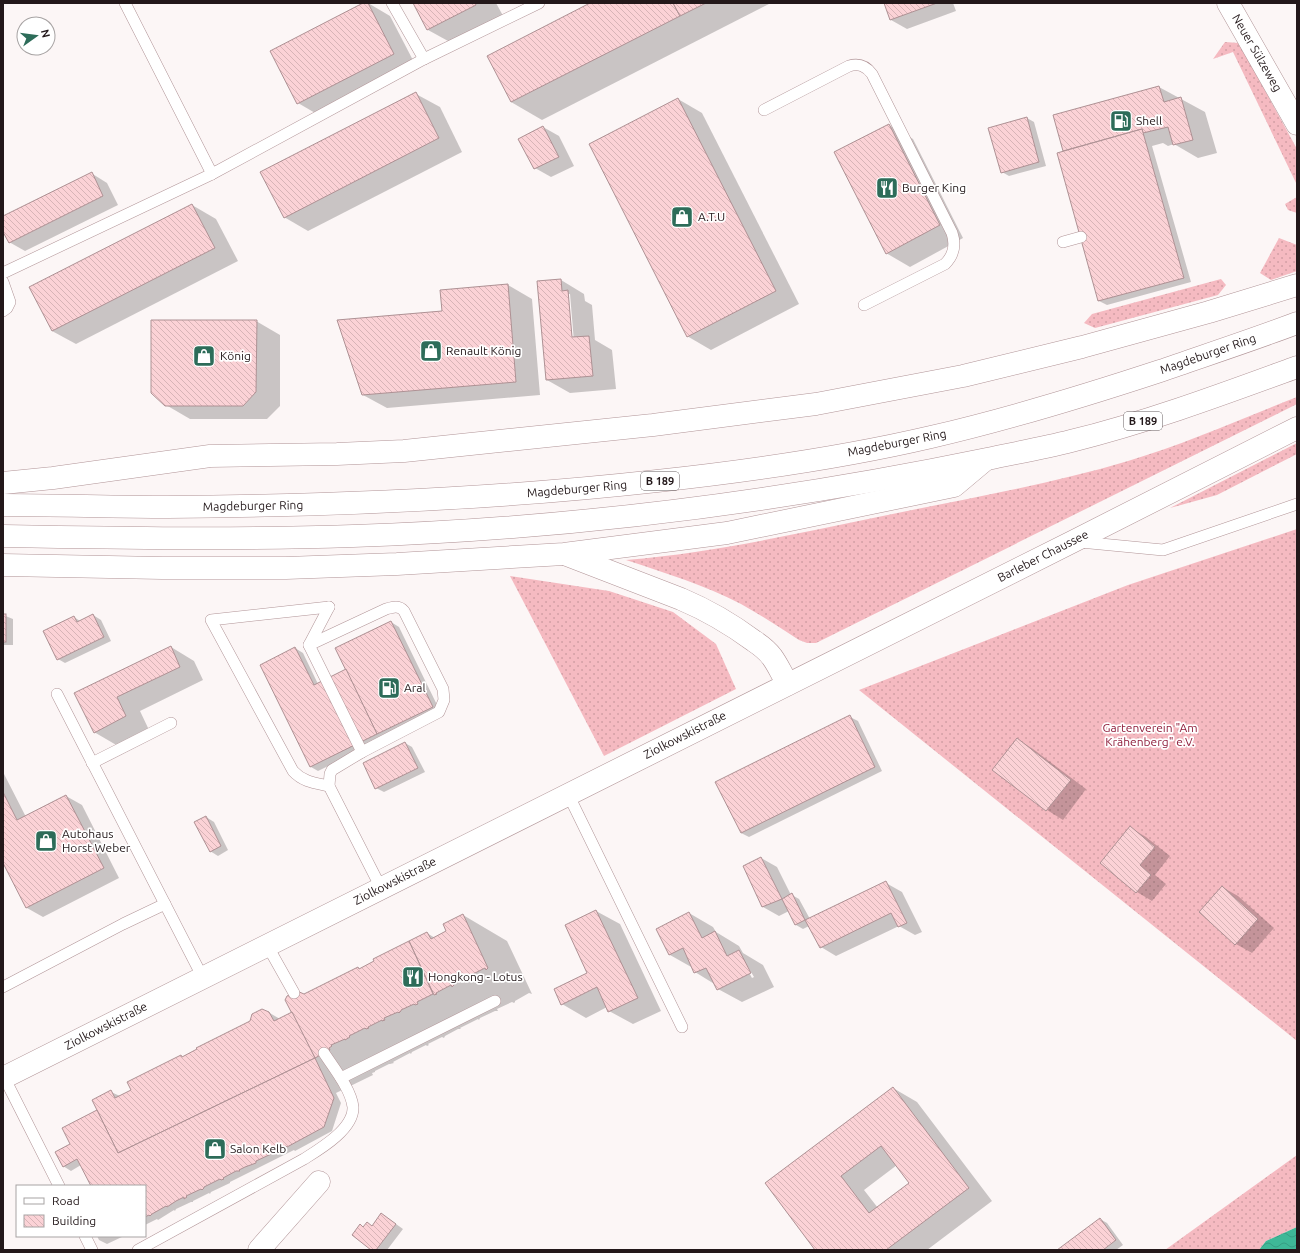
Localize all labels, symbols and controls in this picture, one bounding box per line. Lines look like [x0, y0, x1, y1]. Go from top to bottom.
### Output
street label: Neuer Sülzeweg [1230, 12, 1285, 94]
north arrow [16, 16, 56, 56]
text: N [39, 28, 53, 39]
fuel station icon: Shell [1108, 108, 1134, 134]
place label: Shell [1136, 114, 1162, 127]
restaurant icon: Burger King [874, 175, 900, 201]
place label: Burger King [902, 181, 966, 194]
shop icon: A.T.U [669, 204, 695, 230]
place label: A.T.U [698, 210, 725, 223]
street label: Magdeburger Ring [1158, 331, 1257, 376]
shop icon: Renault König [418, 338, 444, 364]
shop icon: König [191, 343, 217, 369]
place label: Renault König [446, 344, 521, 357]
place label: König [220, 349, 251, 362]
road number: B 189 [1124, 412, 1162, 430]
street label: Magdeburger Ring [846, 427, 947, 458]
road number: B 189 [641, 472, 679, 490]
street label: Magdeburger Ring [526, 478, 628, 499]
street label: Magdeburger Ring [203, 498, 303, 513]
street label: Barleber Chaussee [995, 527, 1090, 584]
fuel station icon: Aral [376, 675, 402, 701]
place label: Aral [404, 681, 426, 694]
street label: Ziolkowskistraße [641, 708, 728, 761]
park label: Gartenverein "Am Krähenberg" e.V. [1102, 721, 1198, 748]
place label: Autohaus Horst Weber [62, 827, 131, 854]
shop icon: Autohaus Horst Weber [33, 828, 59, 854]
street label: Ziolkowskistraße [351, 854, 438, 907]
restaurant icon: Hongkong - Lotus [400, 964, 426, 990]
place label: Hongkong - Lotus [428, 970, 523, 983]
street label: Ziolkowskistraße [62, 999, 149, 1052]
shop icon: Salon Kelb [202, 1136, 228, 1162]
place label: Salon Kelb [230, 1142, 286, 1155]
legend [16, 1185, 146, 1237]
text: Road [52, 1194, 80, 1207]
text: Building [52, 1214, 96, 1227]

